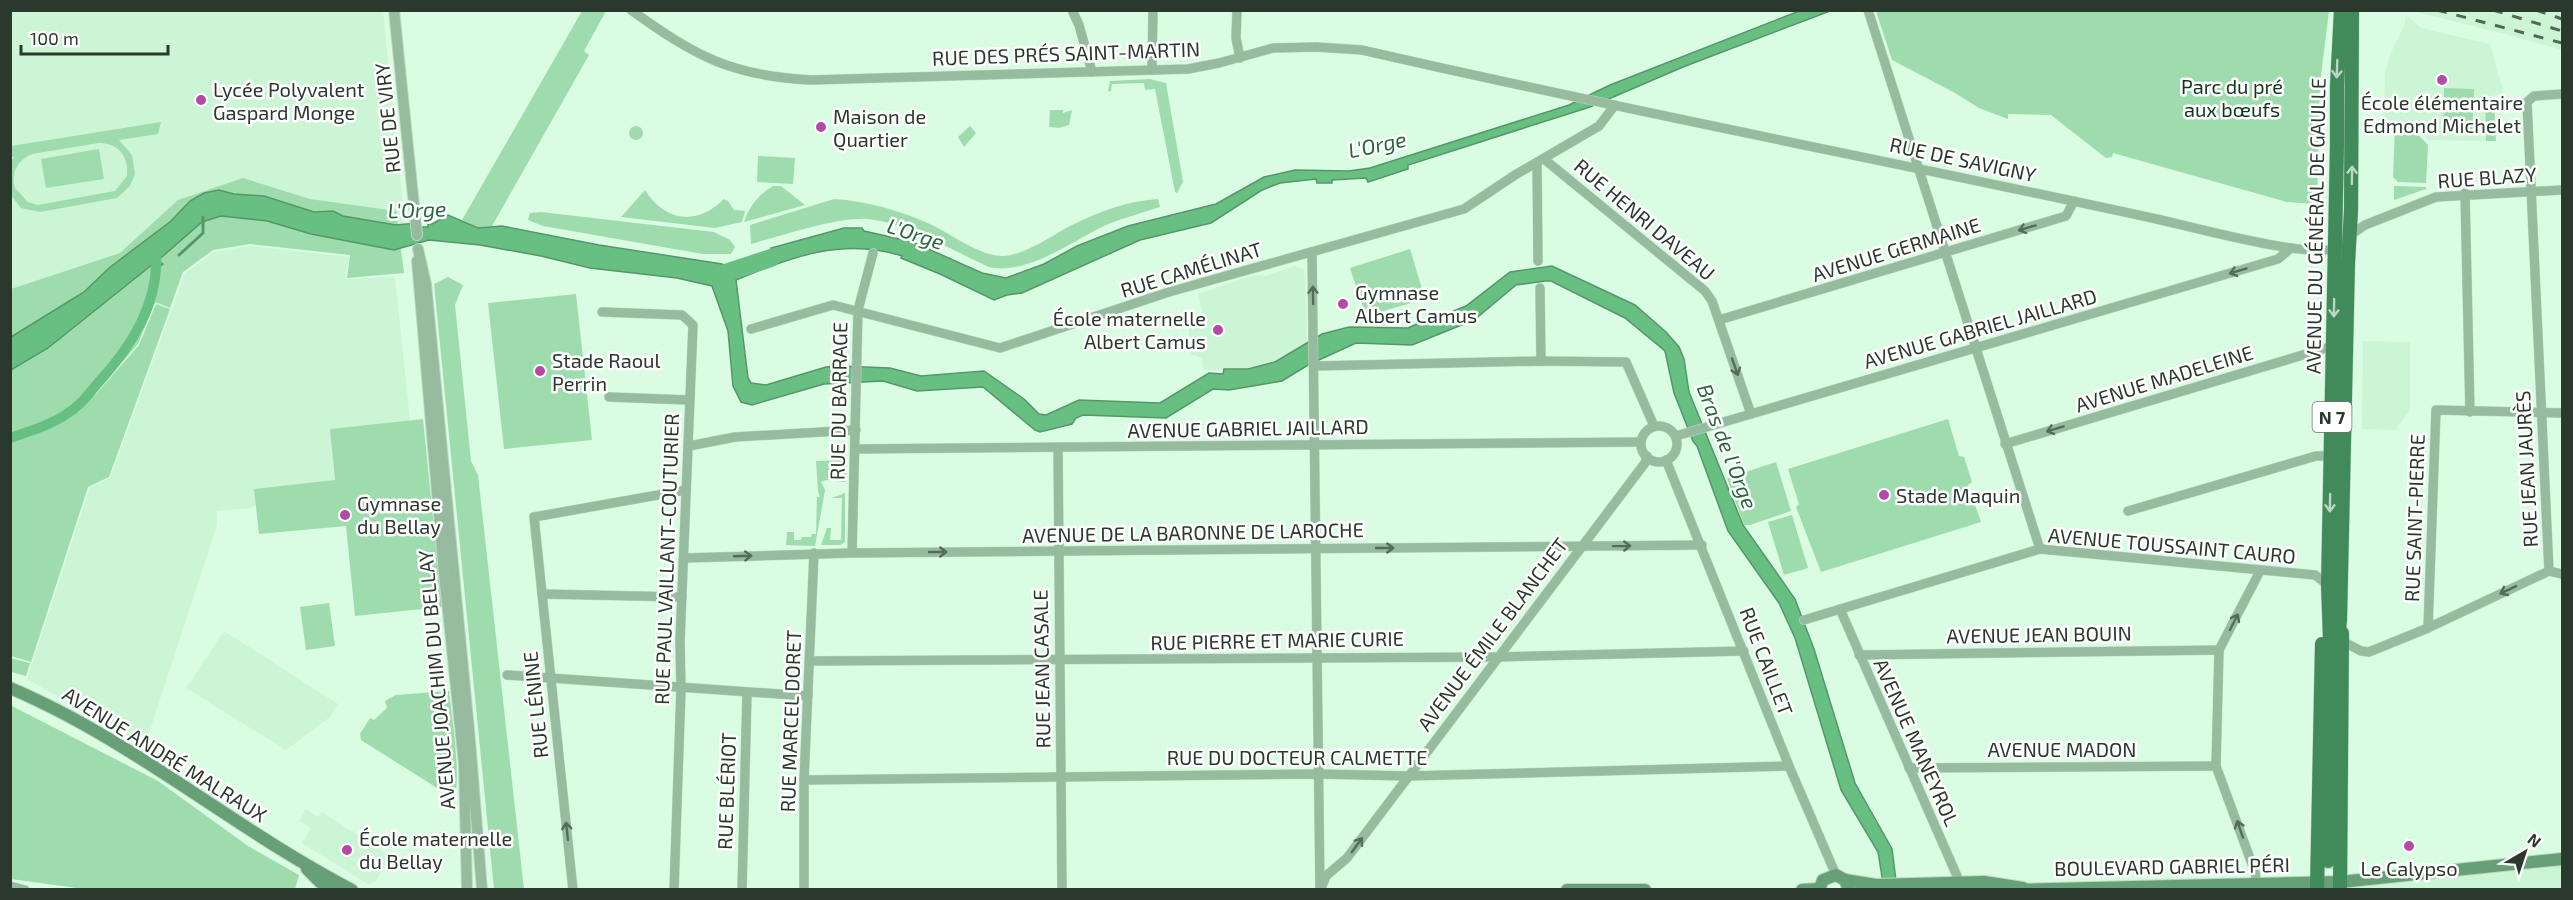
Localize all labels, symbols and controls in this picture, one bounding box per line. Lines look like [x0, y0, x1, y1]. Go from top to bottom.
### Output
scale bar [21, 18, 168, 56]
text: 100 m [30, 27, 79, 49]
street label: RUE DES PRÉS SAINT-MARTIN [932, 36, 1200, 70]
one-way arrow [2331, 58, 2343, 78]
street label: RUE DE VIRY [369, 61, 405, 174]
marker: École élémentaire Edmond Michelet [2435, 73, 2449, 87]
park label: Parc du pré aux bœufs [2181, 74, 2283, 121]
place label: Lycée Polyvalent Gaspard Monge [213, 77, 365, 124]
street label: AVENUE DU GÉNÉRAL DE GAULLE [2300, 78, 2330, 374]
place label: École élémentaire Edmond Michelet [2361, 90, 2523, 137]
marker: Lycée Polyvalent Gaspard Monge [194, 93, 208, 107]
place label: Maison de Quartier [833, 104, 926, 151]
marker: Maison de Quartier [814, 120, 828, 134]
water label: L'Orge [1346, 126, 1408, 162]
street label: RUE DE SAVIGNY [1888, 132, 2039, 186]
street label: RUE HENRI DAVEAU [1570, 153, 1720, 285]
street label: RUE BLAZY [2437, 162, 2538, 192]
one-way arrow [2346, 166, 2358, 186]
water label: L'Orge [387, 195, 447, 223]
water label: L'Orge [884, 212, 948, 254]
street label: AVENUE GERMAINE [1809, 212, 1983, 286]
one-way arrow [2017, 224, 2036, 235]
street label: RUE CAMÉLINAT [1117, 236, 1265, 302]
one-way arrow [2229, 266, 2248, 277]
place label: Gymnase Albert Camus [1355, 280, 1477, 327]
street label: AVENUE GABRIEL JAILLARD [1861, 283, 2099, 373]
one-way arrow [1307, 286, 1318, 306]
marker: Gymnase Albert Camus [1336, 297, 1350, 311]
one-way arrow [2328, 297, 2340, 317]
place label: École maternelle Albert Camus [1053, 306, 1206, 353]
street label: RUE DU BARRAGE [825, 322, 851, 480]
marker: École maternelle Albert Camus [1211, 323, 1225, 337]
street label: AVENUE MADELEINE [2072, 340, 2256, 416]
place label: Stade Raoul Perrin [552, 348, 660, 395]
one-way arrow [1731, 357, 1742, 376]
marker: Stade Raoul Perrin [533, 364, 547, 378]
water label: Bras de l'Orge [1693, 380, 1763, 512]
street label: RUE JEAN JAURÈS [2510, 390, 2542, 548]
road number: N 7 [2312, 402, 2352, 432]
street label: RUE PAUL VAILLANT-COUTURIER [649, 413, 683, 705]
street label: AVENUE GABRIEL JAILLARD [1127, 414, 1369, 442]
one-way arrow [2046, 424, 2065, 435]
street label: RUE SAINT-PIERRE [2399, 434, 2429, 602]
place label: Stade Maquin [1896, 483, 2020, 507]
marker: Stade Maquin [1877, 488, 1891, 502]
place label: Gymnase du Bellay [357, 491, 441, 538]
one-way arrow [2324, 492, 2336, 512]
marker: Gymnase du Bellay [338, 508, 352, 522]
street label: AVENUE DE LA BARONNE DE LAROCHE [1022, 517, 1364, 547]
street label: AVENUE TOUSSAINT CAURO [2047, 522, 2297, 568]
street label: AVENUE ÉMILE BLANCHET [1412, 533, 1573, 735]
one-way arrow [1612, 540, 1632, 552]
one-way arrow [1375, 542, 1395, 554]
one-way arrow [928, 546, 948, 558]
street label: AVENUE JOACHIM DU BELLAY [413, 549, 459, 811]
one-way arrow [733, 550, 753, 562]
one-way arrow [2500, 584, 2518, 596]
street label: RUE JEAN CASALE [1028, 589, 1054, 749]
street label: RUE CAILLET [1735, 604, 1799, 719]
one-way arrow [2229, 613, 2240, 631]
street label: AVENUE JEAN BOUIN [1946, 620, 2132, 648]
street label: RUE PIERRE ET MARIE CURIE [1150, 626, 1404, 654]
street label: RUE MARCEL DORET [775, 629, 805, 813]
street label: RUE LÉNINE [517, 650, 553, 760]
street label: AVENUE MANEYROL [1869, 654, 1965, 830]
street label: AVENUE ANDRÉ MALRAUX [59, 681, 271, 827]
street label: RUE BLÉRIOT [712, 731, 740, 850]
street label: AVENUE MADON [1988, 737, 2136, 761]
street label: RUE DU DOCTEUR CALMETTE [1167, 745, 1427, 769]
one-way arrow [2234, 820, 2245, 839]
one-way arrow [561, 822, 572, 842]
north arrow [2495, 822, 2555, 882]
place label: École maternelle du Bellay [359, 826, 512, 873]
text: N [2524, 829, 2545, 851]
one-way arrow [1351, 838, 1363, 854]
marker: Le Calypso [2402, 839, 2416, 853]
marker: École maternelle du Bellay [340, 843, 354, 857]
street label: BOULEVARD GABRIEL PÉRI [2054, 852, 2290, 880]
place label: Le Calypso [2360, 856, 2458, 880]

